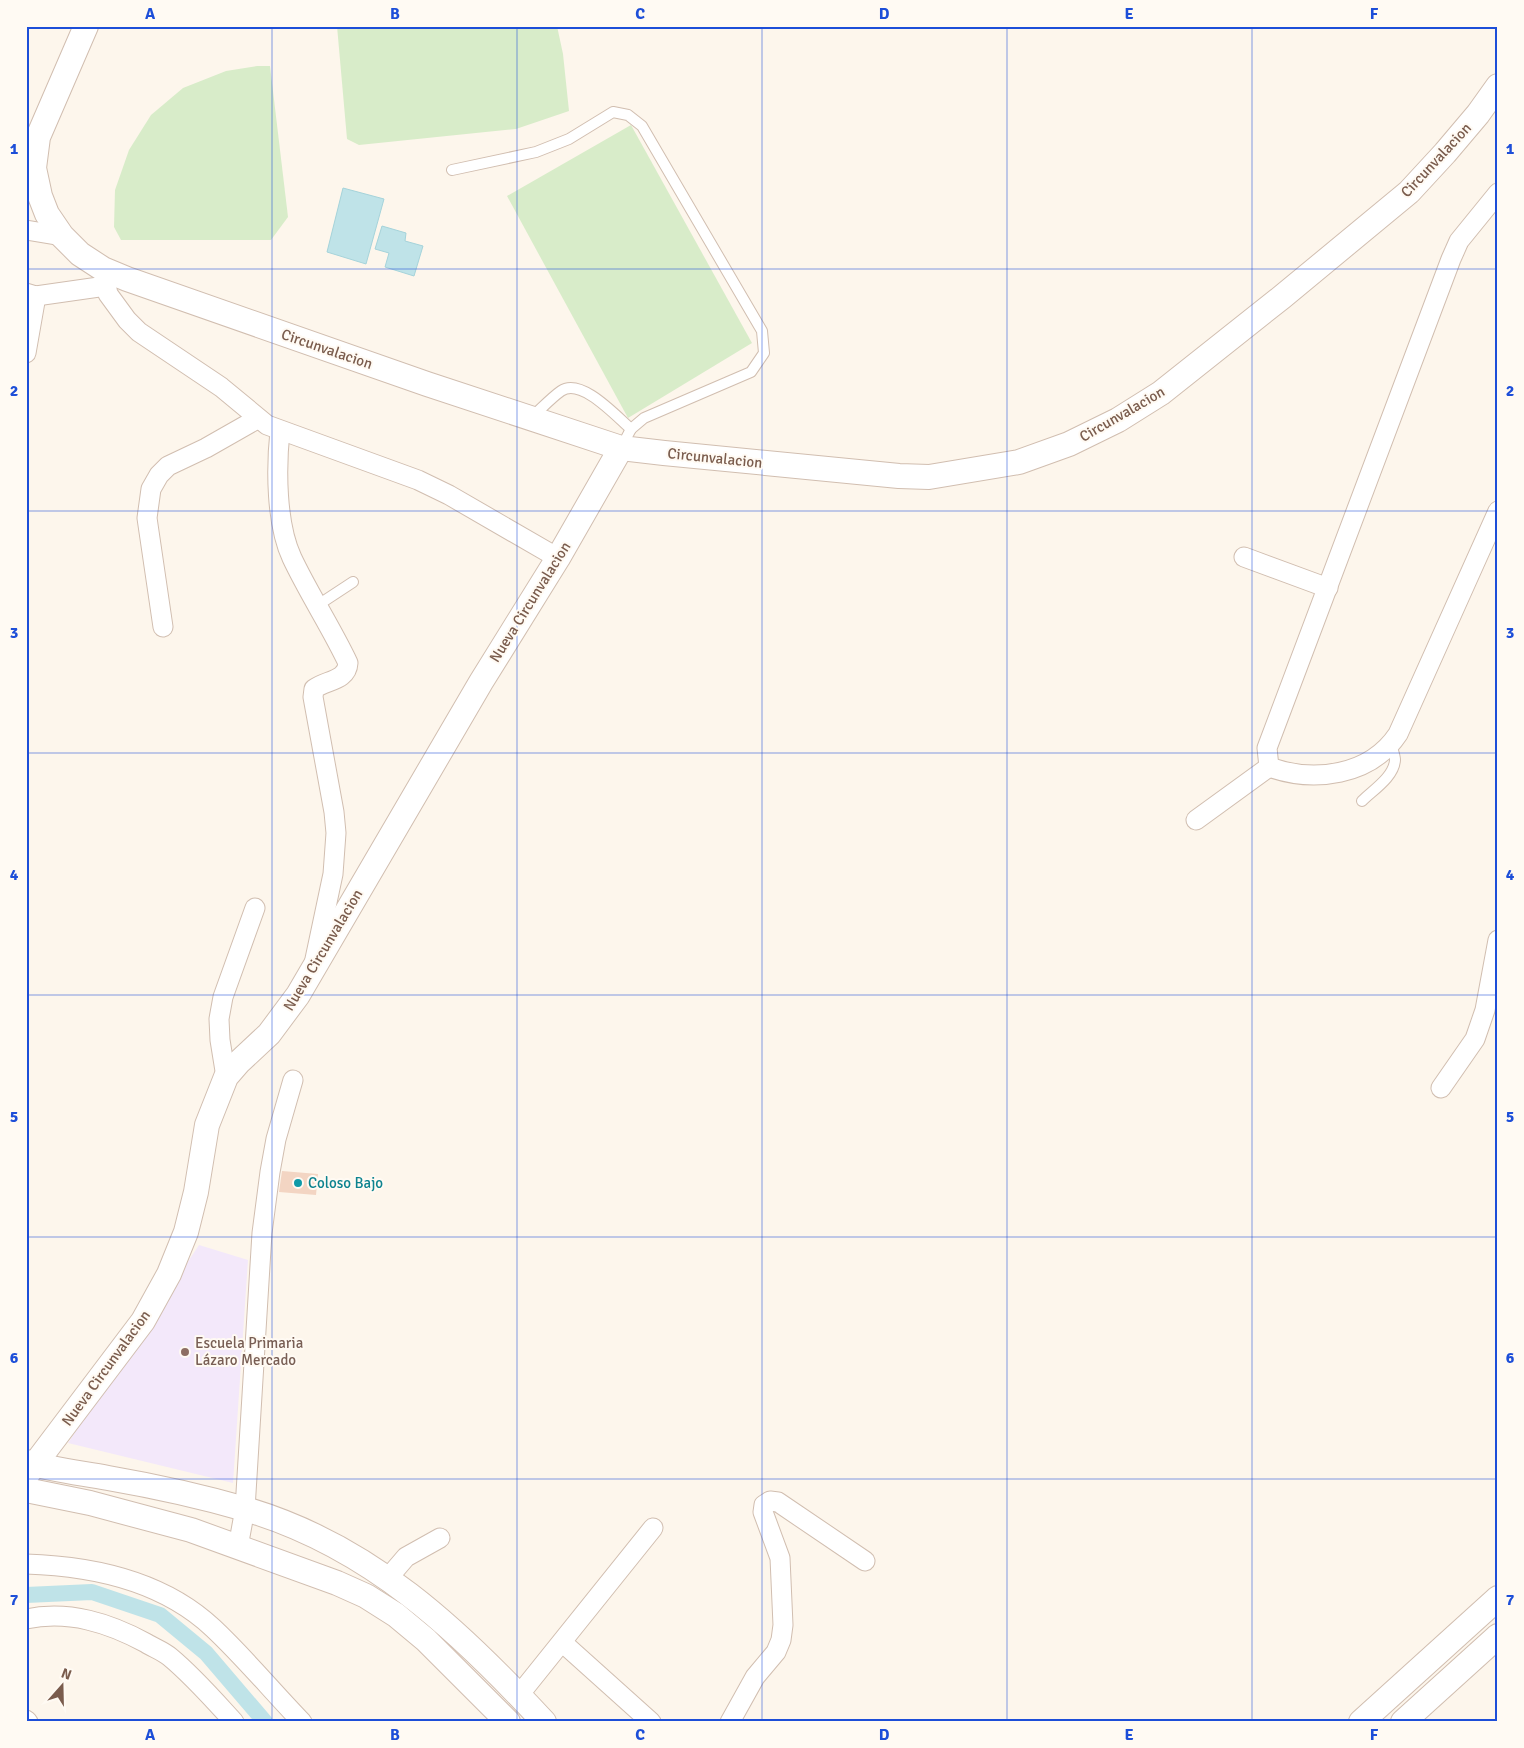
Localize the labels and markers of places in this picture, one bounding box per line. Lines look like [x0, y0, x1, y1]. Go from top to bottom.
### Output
place label: Coloso Bajo [308, 1174, 383, 1192]
marker: Coloso Bajo [292, 1177, 304, 1189]
place label: Escuela Primaria Lázaro Mercado [195, 1334, 303, 1369]
marker: Escuela Primaria Lázaro Mercado [179, 1346, 191, 1358]

